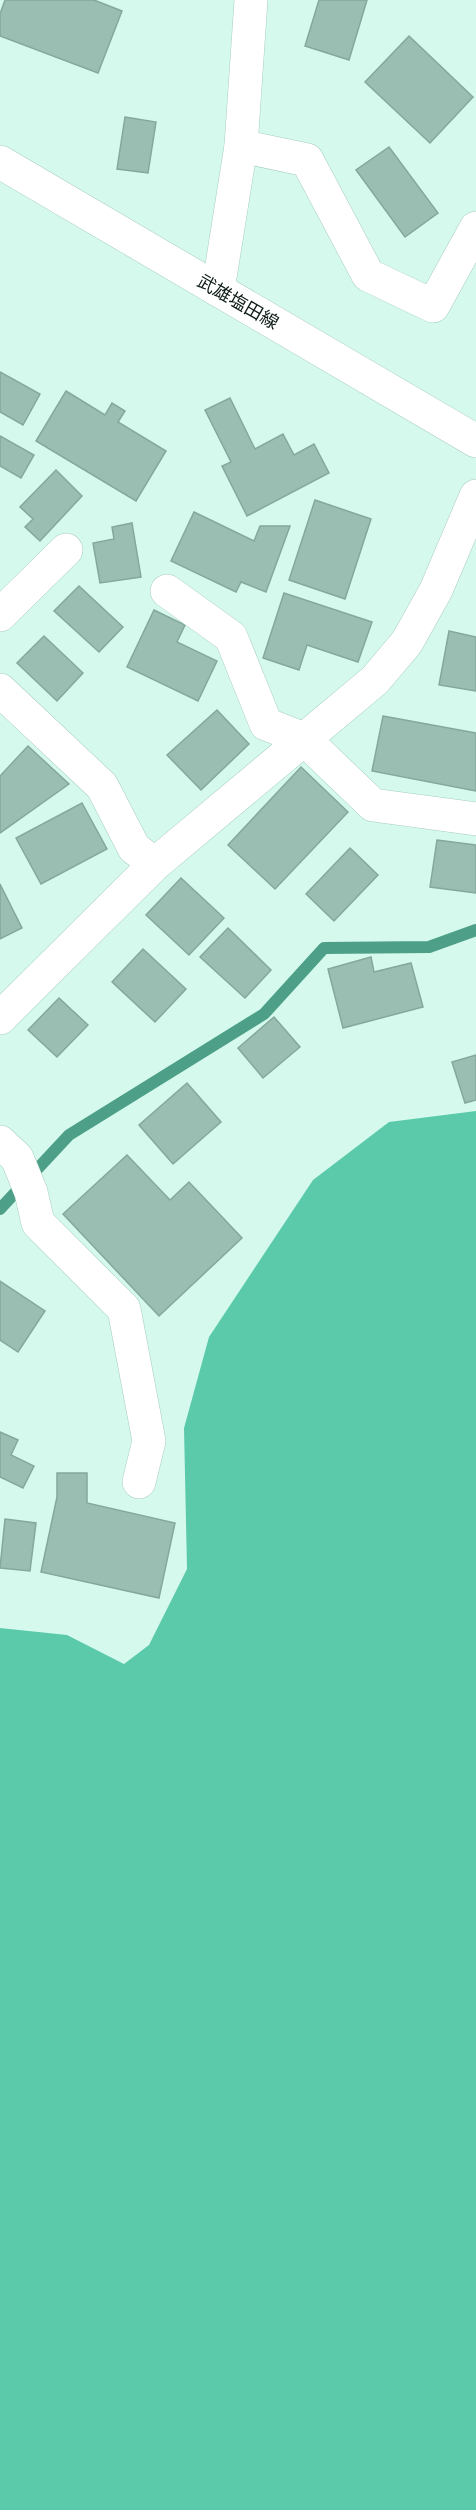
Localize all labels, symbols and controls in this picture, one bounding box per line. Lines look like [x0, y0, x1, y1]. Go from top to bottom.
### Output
street label: 武雄塩田線 [194, 271, 282, 333]

